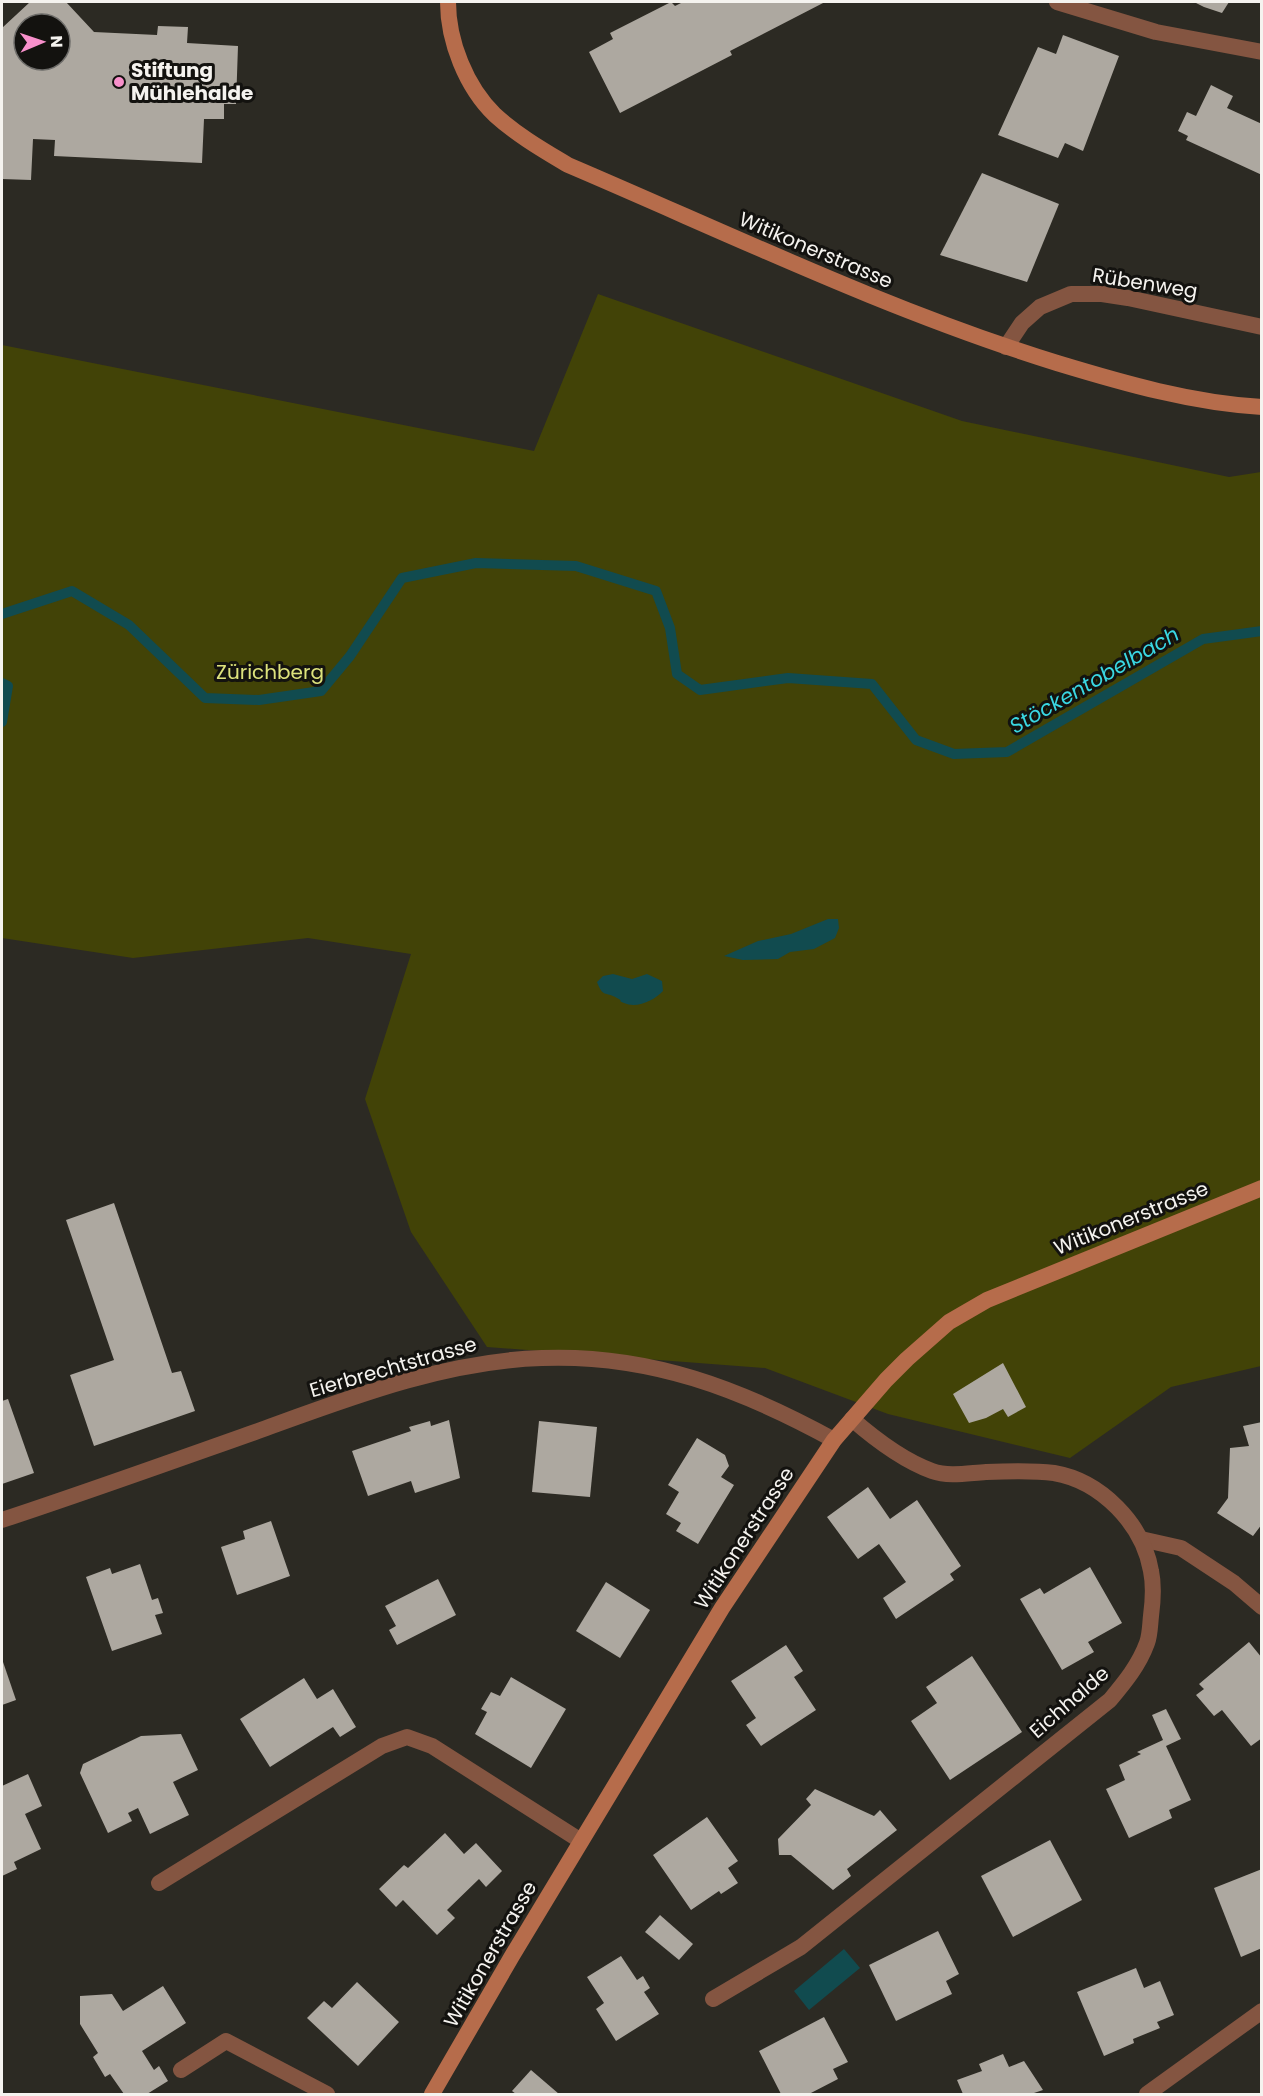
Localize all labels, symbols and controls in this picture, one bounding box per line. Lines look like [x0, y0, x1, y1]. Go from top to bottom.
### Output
north arrow [12, 12, 72, 72]
text: N [45, 35, 68, 48]
place label: Stiftung Mühlehalde [131, 56, 253, 107]
marker: Stiftung Mühlehalde [112, 75, 126, 89]
street label: Witikonerstrasse [735, 205, 897, 295]
street label: Rübenweg [1090, 261, 1200, 305]
water label: Stöckentobelbach [1004, 620, 1184, 740]
park label: Zürichberg [216, 658, 324, 686]
street label: Witikonerstrasse [1050, 1174, 1212, 1262]
street label: Eierbrechtstrasse [306, 1330, 480, 1404]
street label: Witikonerstrasse [687, 1461, 801, 1615]
street label: Eichhalde [1023, 1660, 1115, 1744]
street label: Witikonerstrasse [437, 1876, 543, 2032]

